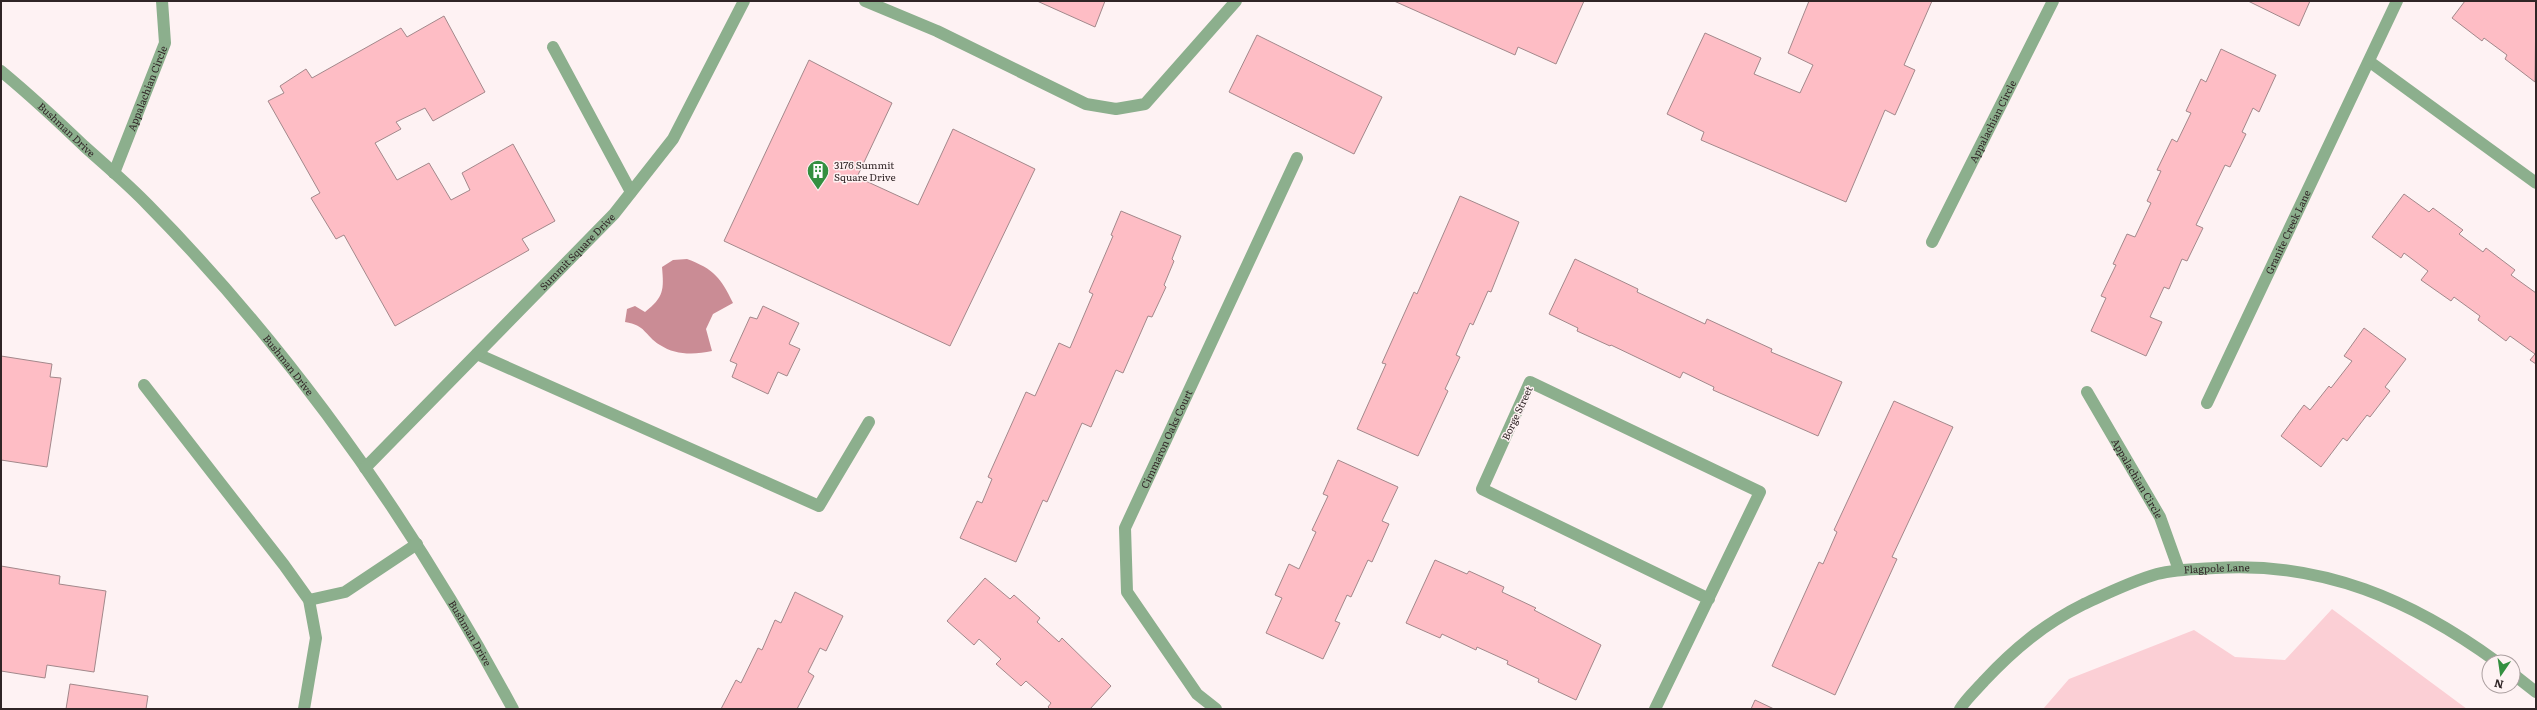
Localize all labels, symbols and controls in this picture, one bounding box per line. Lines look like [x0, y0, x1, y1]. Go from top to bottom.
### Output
street label: Appalachian Circle [123, 43, 170, 133]
street label: Appalachian Circle [1965, 77, 2019, 165]
street label: Bushman Drive [35, 98, 99, 160]
place label: 3176 Summit Square Drive [834, 157, 896, 184]
building icon: 3176 Summit Square Drive [805, 158, 831, 191]
street label: Granite Creek Lane [2261, 187, 2314, 277]
street label: Summit Square Drive [536, 209, 618, 293]
street label: Bushman Drive [260, 331, 318, 398]
street label: Borge Street [1497, 383, 1536, 442]
street label: Cimmaron Oaks Court [1136, 387, 1195, 491]
street label: Appalachian Circle [2109, 435, 2167, 521]
street label: Flagpole Lane [2183, 559, 2250, 577]
street label: Bushman Drive [445, 597, 496, 668]
north arrow [2481, 654, 2521, 694]
text: N [2492, 676, 2505, 694]

